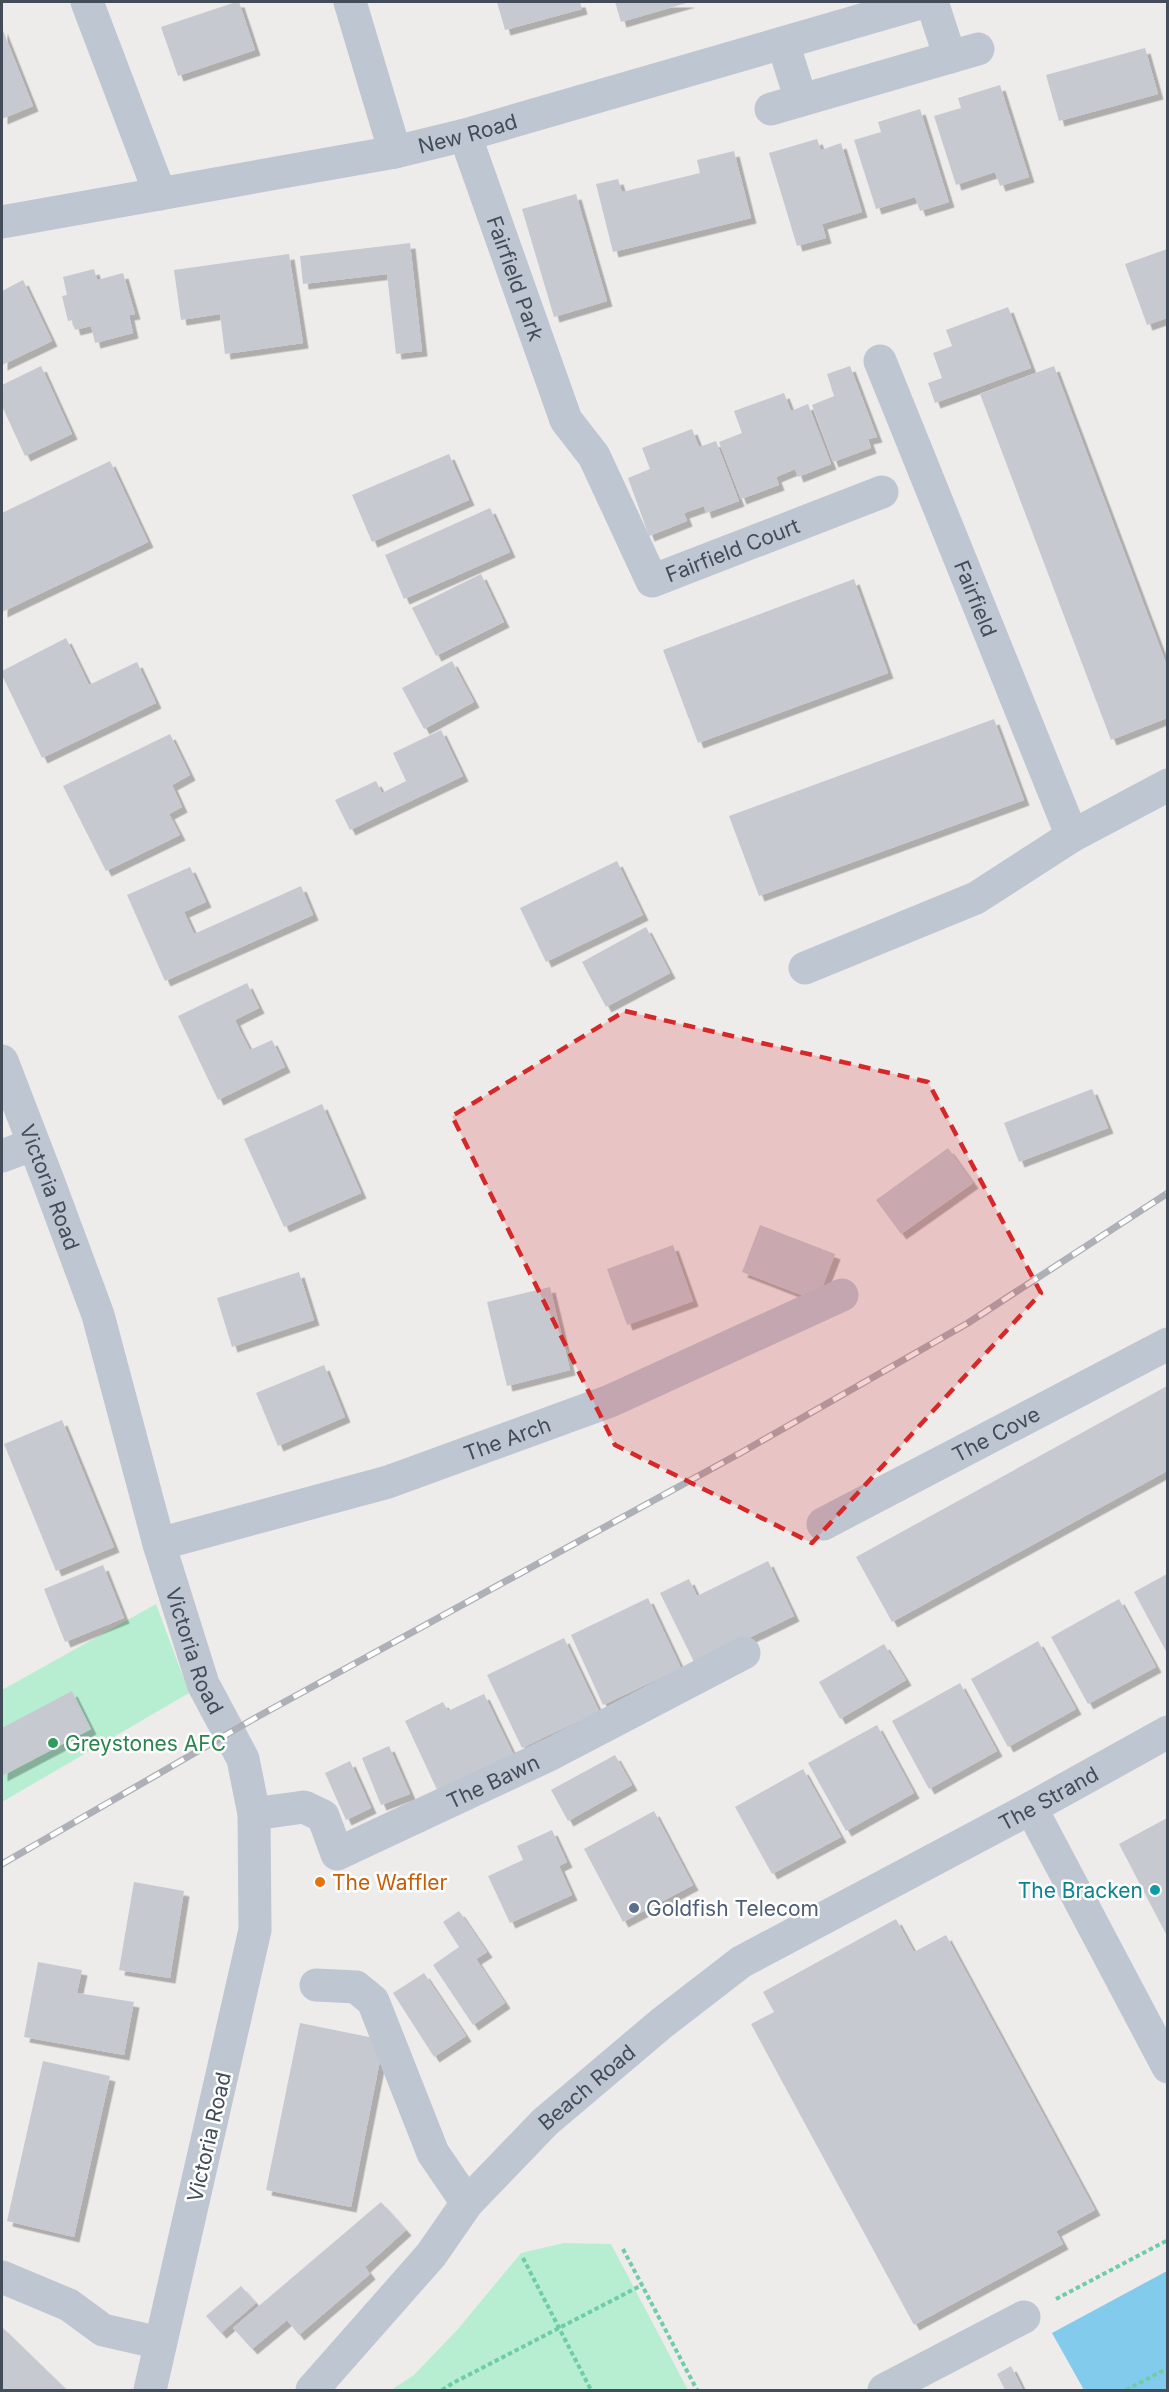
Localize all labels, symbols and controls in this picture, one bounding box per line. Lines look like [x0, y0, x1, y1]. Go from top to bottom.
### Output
street label: New Road [415, 108, 520, 158]
street label: Fairfield Park [482, 212, 550, 345]
street label: Fairfield Court [662, 513, 803, 587]
street label: Fairfield [949, 557, 1003, 640]
street label: Victoria Road [15, 1121, 85, 1253]
street label: The Cove [948, 1401, 1044, 1467]
street label: The Arch [460, 1411, 554, 1466]
street label: Victoria Road [161, 1584, 229, 1718]
place label: Greystones AFC [65, 1731, 226, 1756]
marker: Greystones AFC [46, 1736, 60, 1750]
street label: The Bawn [443, 1749, 543, 1814]
street label: The Strand [994, 1761, 1102, 1835]
place label: The Waffler [332, 1870, 448, 1895]
marker: The Waffler [313, 1875, 327, 1889]
place label: The Bracken [1018, 1878, 1143, 1903]
marker: The Bracken [1148, 1883, 1162, 1897]
place label: Goldfish Telecom [646, 1896, 819, 1921]
marker: Goldfish Telecom [627, 1901, 641, 1915]
street label: Beach Road [533, 2039, 640, 2135]
street label: Victoria Road [182, 2070, 236, 2204]

